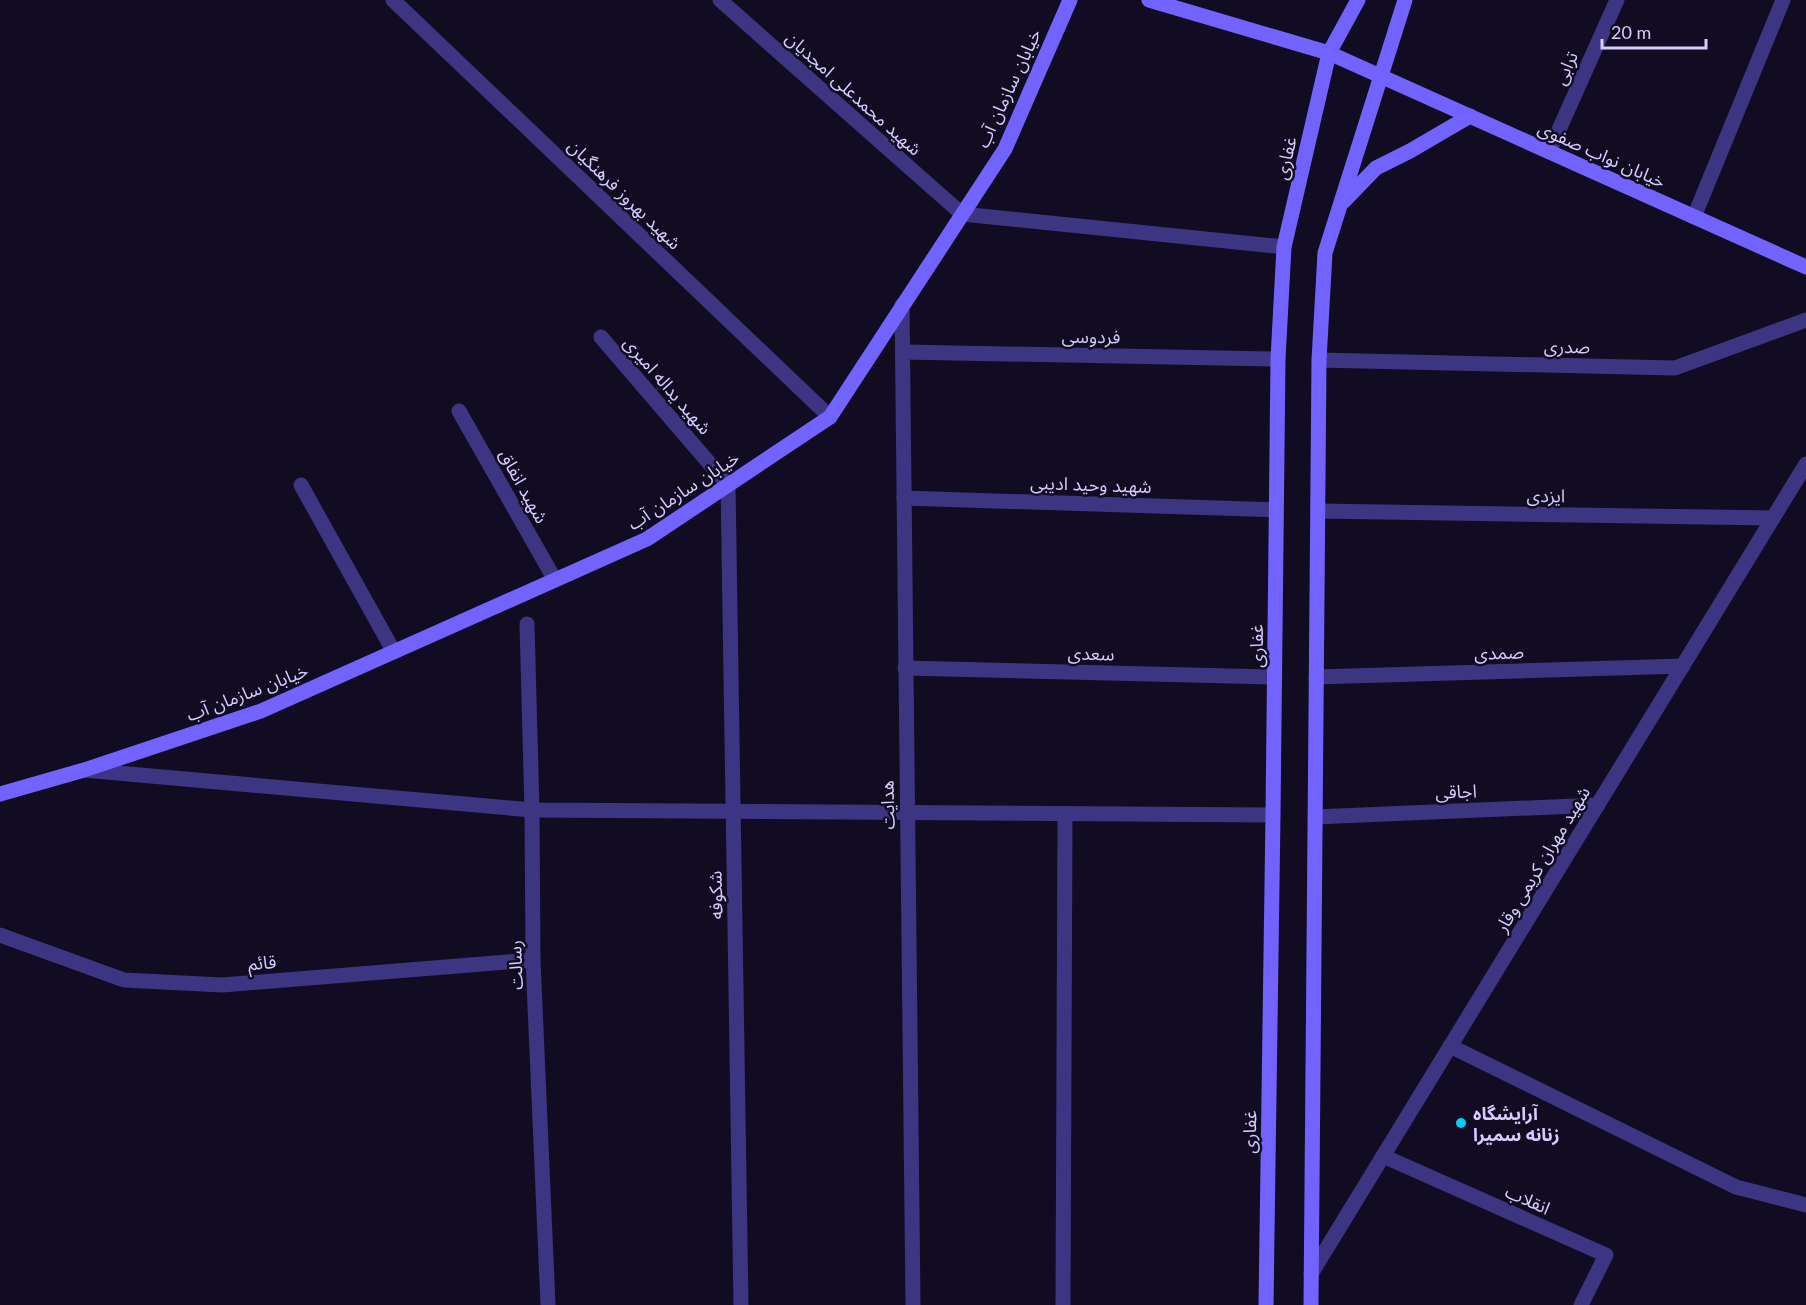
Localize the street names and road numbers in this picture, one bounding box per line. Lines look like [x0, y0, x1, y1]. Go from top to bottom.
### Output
street label: خیابان سازمان آب [971, 25, 1046, 151]
street label: شهید محمدعلی امجدیان [781, 26, 926, 160]
street label: ترابی [1548, 48, 1583, 89]
street label: خیابان نواب صفوی [1535, 116, 1669, 193]
street label: شهید بهروز فرهنگیان [563, 134, 686, 254]
street label: غفاری [1269, 134, 1302, 182]
street label: فردوسی [1061, 324, 1121, 349]
street label: شهید یداله امیری [619, 331, 717, 439]
street label: صدری [1544, 335, 1590, 358]
street label: شهید انفاق [495, 445, 553, 527]
street label: خیابان سازمان آب [623, 446, 743, 535]
street label: شهید وحید ادیبی [1030, 471, 1152, 498]
street label: ایزدی [1527, 484, 1565, 507]
street label: غفاری [1245, 624, 1268, 668]
street label: صمدی [1474, 640, 1524, 665]
street label: سعدی [1067, 642, 1115, 665]
street label: خیابان سازمان آب [183, 659, 311, 726]
street label: اجاقی [1435, 779, 1477, 804]
street label: هدایت [876, 780, 898, 830]
street label: شهید مهران کریمی وقار [1489, 782, 1595, 937]
street label: شکوفه [704, 871, 727, 919]
street label: رسالت [503, 940, 528, 990]
street label: قائم [247, 950, 277, 977]
street label: غفاری [1238, 1110, 1261, 1154]
street label: انقلاب [1502, 1179, 1554, 1219]

